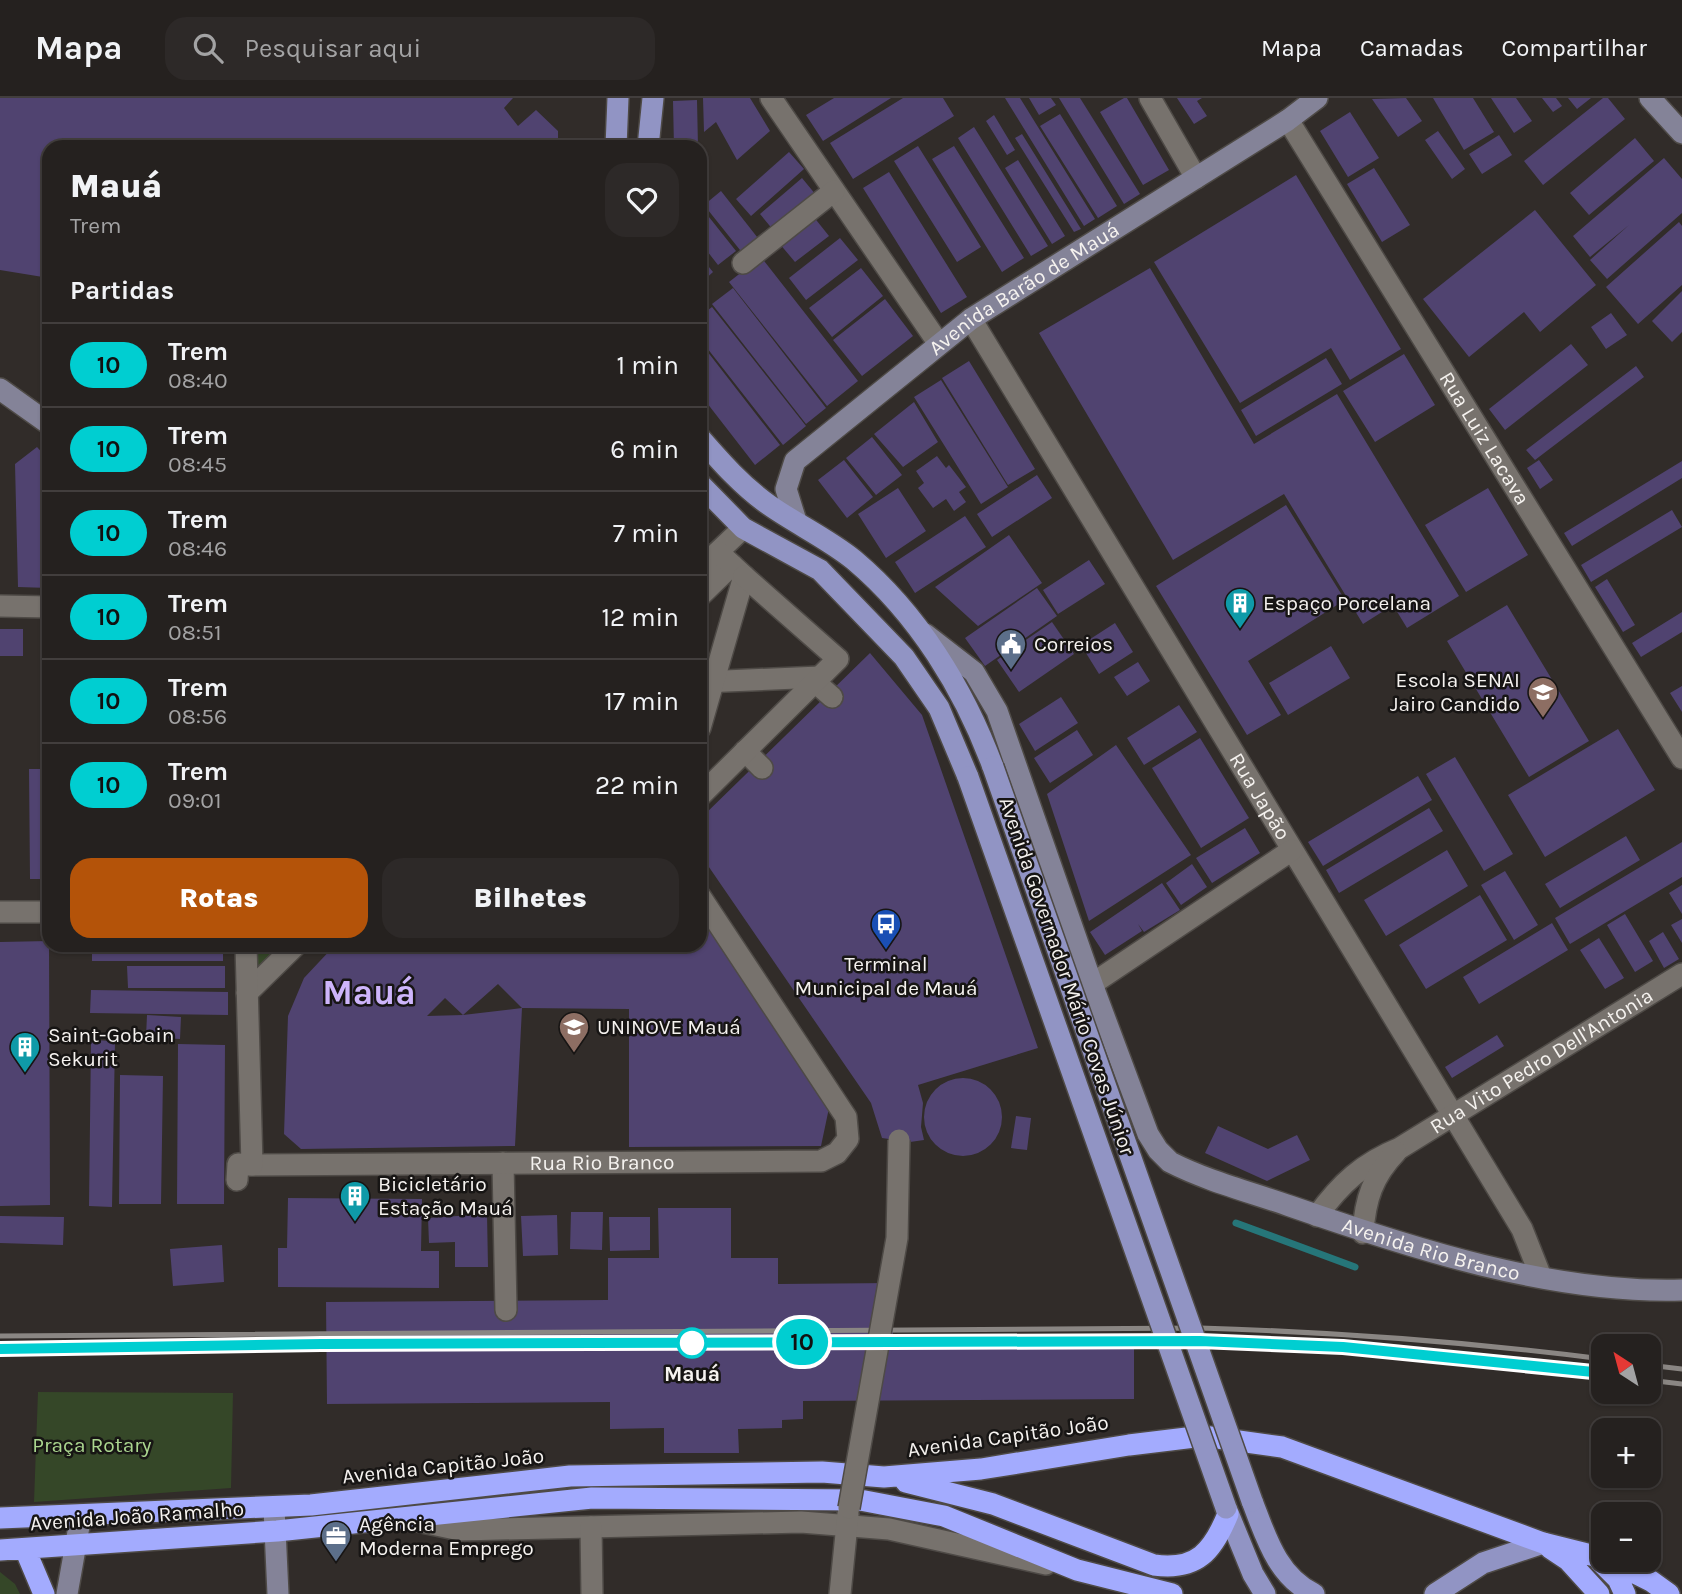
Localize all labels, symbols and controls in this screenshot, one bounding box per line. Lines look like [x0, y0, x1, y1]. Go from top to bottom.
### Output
search box [165, 17, 655, 80]
text: Mapa [35, 29, 123, 67]
icon: search [189, 29, 227, 67]
text: Pesquisar aqui [245, 33, 421, 64]
text: Mapa [1261, 34, 1322, 62]
text: Camadas [1360, 34, 1464, 62]
text: Compartilhar [1502, 34, 1647, 62]
button: heart [605, 163, 679, 237]
text: Mauá [70, 167, 162, 205]
text: Trem [70, 212, 121, 239]
street label: Avenida Barão de Mauá [924, 217, 1123, 360]
text: Partidas [70, 275, 174, 306]
text: Trem [168, 336, 228, 367]
text: 1 min [616, 350, 679, 381]
text: 10 [97, 351, 120, 379]
text: 08:40 [168, 367, 228, 394]
street label: Rua Luiz Lacava [1434, 367, 1535, 509]
text: Trem [168, 420, 228, 451]
text: 6 min [610, 434, 679, 465]
text: 10 [97, 435, 120, 463]
text: 08:45 [168, 451, 227, 478]
text: Trem [168, 504, 228, 535]
text: 7 min [613, 518, 679, 549]
text: 10 [97, 519, 120, 547]
text: 08:46 [168, 535, 227, 562]
building icon: Espaço Porcelana [1223, 586, 1257, 630]
text: Trem [168, 588, 228, 619]
place label: Espaço Porcelana [1263, 591, 1431, 615]
text: 12 min [601, 602, 679, 633]
text: 10 [97, 603, 120, 631]
text: 08:51 [168, 619, 222, 646]
public building icon: Correios [994, 627, 1028, 671]
place label: Correios [1034, 632, 1113, 656]
place label: Escola SENAI Jairo Candido [1390, 668, 1520, 716]
text: Trem [168, 672, 228, 703]
school or university icon: Escola SENAI Jairo Candido [1526, 675, 1560, 719]
text: 17 min [604, 686, 679, 717]
text: 10 [97, 687, 120, 715]
text: 08:56 [168, 703, 227, 730]
street label: Rua Japão [1224, 748, 1296, 844]
text: Trem [168, 756, 228, 787]
text: 22 min [595, 770, 679, 801]
text: 10 [97, 771, 120, 799]
text: 09:01 [168, 787, 222, 814]
street label: Avenida Governador Mário Covas Júnior [994, 794, 1140, 1158]
button: Rotas [70, 858, 368, 938]
button: Bilhetes [382, 858, 679, 938]
bus stop icon: Terminal Municipal de Mauá [869, 907, 903, 951]
place label: Terminal Municipal de Mauá [794, 952, 978, 1000]
district label: Mauá [322, 972, 416, 1013]
street label: Rua Vito Pedro Dell'Antonia [1425, 983, 1657, 1139]
school or university icon: UNINOVE Mauá [557, 1010, 591, 1054]
place label: UNINOVE Mauá [597, 1015, 741, 1039]
place label: Saint-Gobain Sekurit [48, 1023, 174, 1071]
building icon: Saint-Gobain Sekurit [8, 1030, 42, 1074]
street label: Rua Rio Branco [529, 1150, 675, 1175]
place label: Bicicletário Estação Mauá [378, 1172, 513, 1220]
building icon: Bicicletário Estação Mauá [338, 1179, 372, 1223]
street label: Avenida Rio Branco [1339, 1213, 1522, 1285]
line badge: 10 [770, 1319, 834, 1365]
marker: Mauá [677, 1328, 707, 1358]
text: 10 [790, 1328, 814, 1356]
north arrow [1591, 1334, 1661, 1404]
map controls [1591, 1334, 1661, 1572]
place label: Mauá [664, 1362, 720, 1386]
street label: Avenida Capitão João [906, 1410, 1110, 1462]
button: + [1591, 1418, 1661, 1488]
park label: Praça Rotary [32, 1433, 152, 1457]
street label: Avenida Capitão João [341, 1443, 545, 1489]
street label: Avenida João Ramalho [29, 1497, 245, 1535]
button: − [1591, 1502, 1661, 1572]
place label: Agência Moderna Emprego [359, 1512, 534, 1560]
office icon: Agência Moderna Emprego [319, 1519, 353, 1563]

